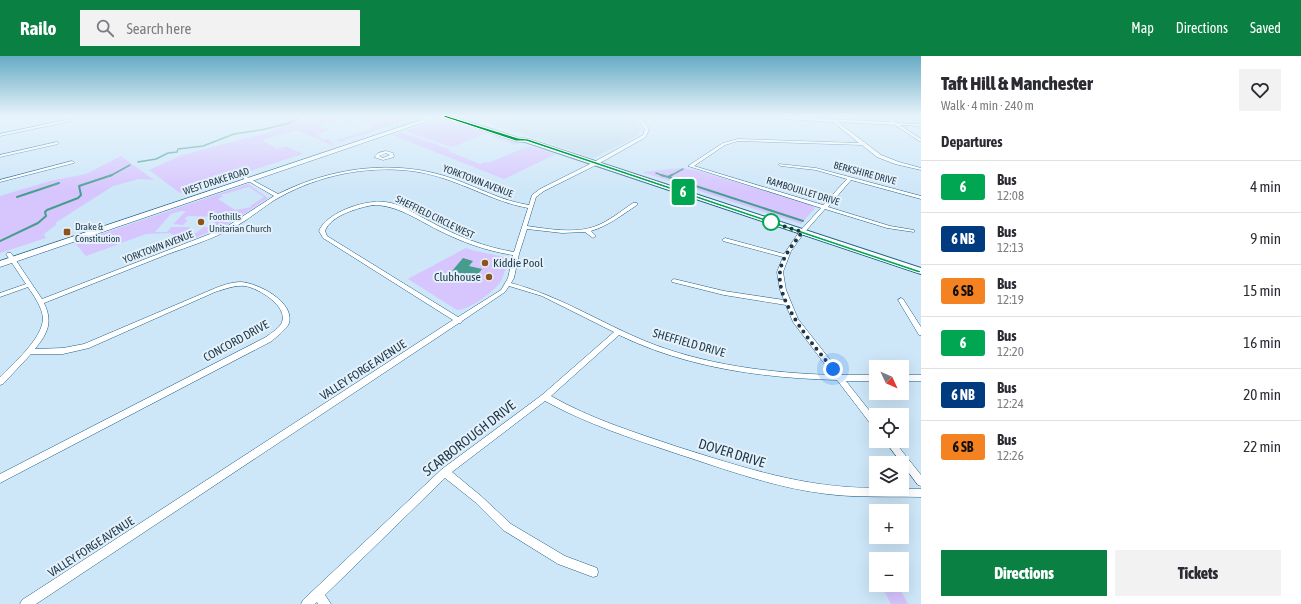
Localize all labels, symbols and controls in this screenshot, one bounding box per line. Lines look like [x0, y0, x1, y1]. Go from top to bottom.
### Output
search box [80, 10, 360, 46]
text: Railo [20, 17, 56, 39]
icon: search [94, 17, 116, 39]
text: Search here [126, 20, 191, 37]
text: Map [1131, 20, 1154, 36]
text: Directions [1176, 20, 1228, 36]
text: Saved [1250, 20, 1281, 36]
button: heart [1239, 69, 1281, 111]
text: Taft Hill & Manchester [941, 72, 1093, 94]
text: Walk · 4 min · 240 m [941, 98, 1034, 113]
text: Departures [941, 133, 1003, 150]
street label: BERKSHIRE DRIVE [832, 159, 898, 187]
street label: YORKTOWN AVENUE [441, 163, 515, 200]
street label: WEST DRAKE ROAD [182, 165, 251, 197]
text: Bus [997, 171, 1017, 188]
street label: RAMBOUILLET DRIVE [765, 175, 842, 208]
text: 4 min [1250, 178, 1281, 195]
line badge: 6 [670, 179, 696, 205]
text: 6 [960, 179, 966, 195]
text: 6 [680, 184, 686, 200]
text: 12:08 [997, 188, 1024, 203]
street label: SHEFFIELD CIRCLE WEST [394, 193, 477, 241]
place label: Foothills Unitarian Church [209, 211, 272, 234]
unlabelled marker [762, 213, 780, 231]
marker: Foothills Unitarian Church [196, 217, 206, 227]
place label: Drake & Constitution [75, 221, 120, 244]
text: Bus [997, 223, 1017, 240]
marker: Drake & Constitution [62, 227, 72, 237]
street label: YORKTOWN AVENUE [121, 228, 195, 265]
text: 9 min [1250, 230, 1281, 247]
text: 6 NB [951, 231, 975, 247]
text: 12:13 [997, 240, 1024, 255]
place label: Kiddie Pool [493, 256, 544, 270]
marker: Kiddie Pool [480, 258, 490, 268]
place label: Clubhouse [434, 270, 481, 284]
marker: Clubhouse [484, 272, 494, 282]
text: Bus [997, 275, 1017, 292]
text: 15 min [1243, 282, 1281, 299]
text: 6 SB [952, 283, 974, 299]
text: 12:19 [997, 292, 1024, 307]
street label: CONCORD DRIVE [201, 317, 271, 365]
street label: SHEFFIELD DRIVE [651, 326, 727, 360]
text: Bus [997, 327, 1017, 344]
text: 16 min [1243, 334, 1281, 351]
text: 6 [960, 335, 966, 351]
street label: VALLEY FORGE AVENUE [317, 337, 409, 403]
text: 12:20 [997, 344, 1024, 359]
your location [823, 359, 843, 379]
north arrow [869, 360, 909, 400]
map controls [869, 360, 909, 592]
text: Bus [997, 379, 1017, 396]
text: 20 min [1243, 386, 1281, 403]
text: 6 NB [951, 387, 975, 403]
text: 12:24 [997, 396, 1024, 411]
street label: SCARBOROUGH DRIVE [420, 397, 518, 479]
button: locate [869, 408, 909, 448]
text: Bus [997, 431, 1017, 448]
street label: DOVER DRIVE [697, 435, 767, 471]
text: 22 min [1243, 438, 1281, 455]
text: 6 SB [952, 439, 974, 455]
text: 12:26 [997, 448, 1024, 463]
button: layers [869, 456, 909, 496]
button: + [869, 504, 909, 544]
street label: VALLEY FORGE AVENUE [45, 514, 137, 580]
button: Directions [941, 550, 1107, 596]
button: Tickets [1115, 550, 1281, 596]
button: − [869, 552, 909, 592]

